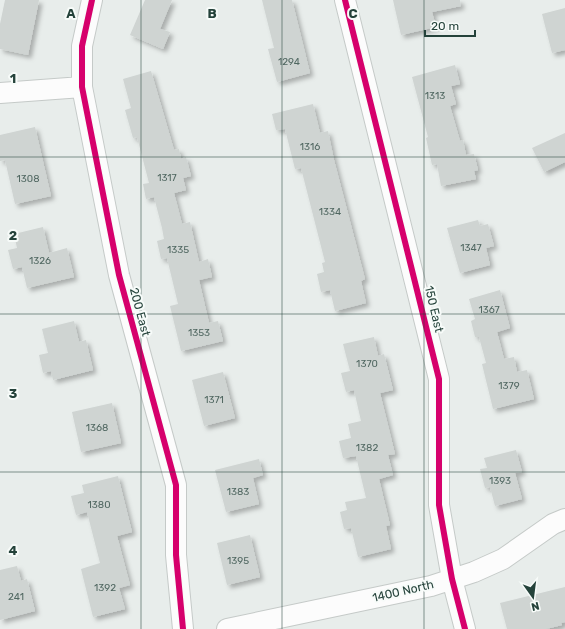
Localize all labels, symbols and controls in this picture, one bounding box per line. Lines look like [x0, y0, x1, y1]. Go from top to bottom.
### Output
text: A [66, 6, 76, 21]
text: B [207, 6, 217, 21]
text: C [348, 6, 358, 21]
scale bar [425, 12, 475, 38]
text: 20 m [431, 19, 459, 33]
house number: 1294 [278, 56, 300, 68]
text: 1 [10, 71, 16, 86]
house number: 1313 [425, 90, 445, 102]
house number: 1316 [300, 141, 320, 153]
house number: 1317 [157, 172, 177, 184]
house number: 1308 [17, 173, 40, 185]
house number: 1334 [319, 206, 341, 218]
text: 2 [9, 228, 17, 243]
house number: 1347 [460, 242, 482, 254]
house number: 1335 [167, 244, 189, 256]
house number: 1326 [29, 255, 51, 267]
street label: 150 East [422, 284, 446, 334]
street label: 200 East [127, 286, 153, 338]
house number: 1367 [478, 304, 500, 316]
house number: 1353 [188, 327, 210, 339]
house number: 1370 [356, 358, 378, 370]
house number: 1379 [498, 380, 520, 392]
text: 3 [9, 386, 18, 401]
house number: 1371 [204, 394, 224, 406]
house number: 1368 [86, 422, 108, 434]
house number: 1382 [356, 442, 378, 454]
house number: 1393 [489, 475, 511, 487]
house number: 1383 [227, 486, 249, 498]
house number: 1380 [88, 499, 111, 511]
text: 4 [9, 543, 18, 558]
house number: 1395 [227, 555, 249, 567]
street label: 1400 North [371, 577, 435, 605]
north arrow [513, 577, 553, 617]
house number: 1392 [94, 582, 116, 594]
house number: 241 [8, 591, 24, 603]
text: N [530, 599, 541, 614]

